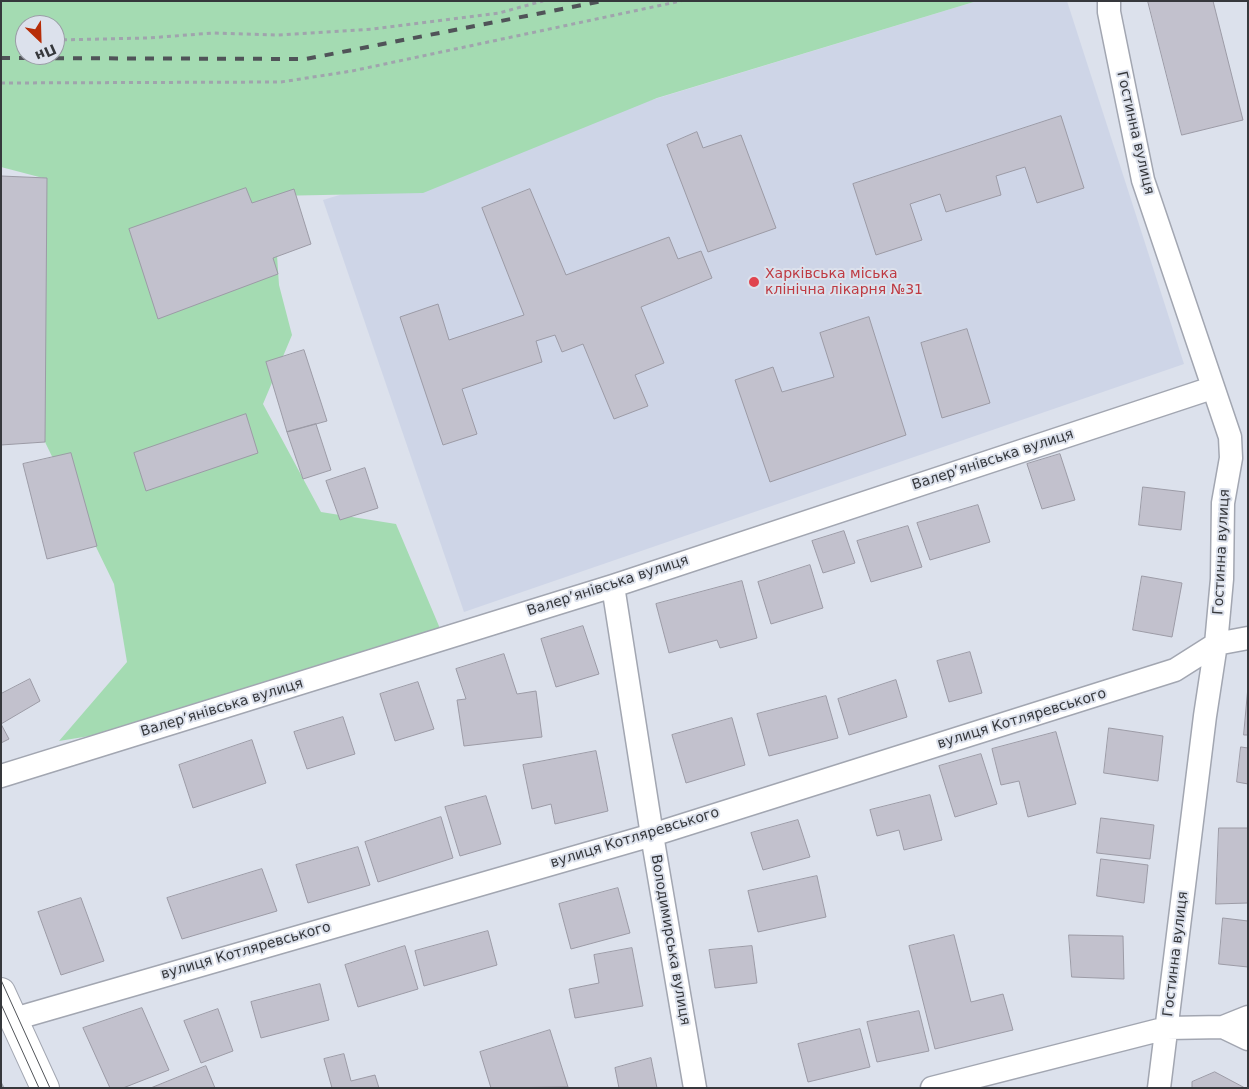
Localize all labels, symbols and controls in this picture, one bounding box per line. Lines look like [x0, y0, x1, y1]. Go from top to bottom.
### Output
north arrow [15, 15, 65, 65]
text: Пн [33, 41, 59, 64]
street label: Гостинна вулиця [1113, 70, 1157, 196]
place label: Харківська міська клінічна лікарня №31 [765, 266, 923, 298]
marker: Харківська міська клінічна лікарня №31 [747, 275, 761, 289]
street label: Валер’янівська вулиця [910, 426, 1076, 494]
street label: Гостинна вулиця [1210, 489, 1234, 615]
street label: Валер’янівська вулиця [525, 552, 691, 620]
street label: Валер’янівська вулиця [139, 675, 305, 741]
street label: вулиця Котляревського [936, 685, 1108, 753]
street label: вулиця Котляревського [549, 804, 721, 872]
street label: Володимирська вулиця [647, 853, 693, 1027]
street label: Гостинна вулиця [1160, 890, 1192, 1018]
street label: вулиця Котляревського [159, 919, 333, 983]

